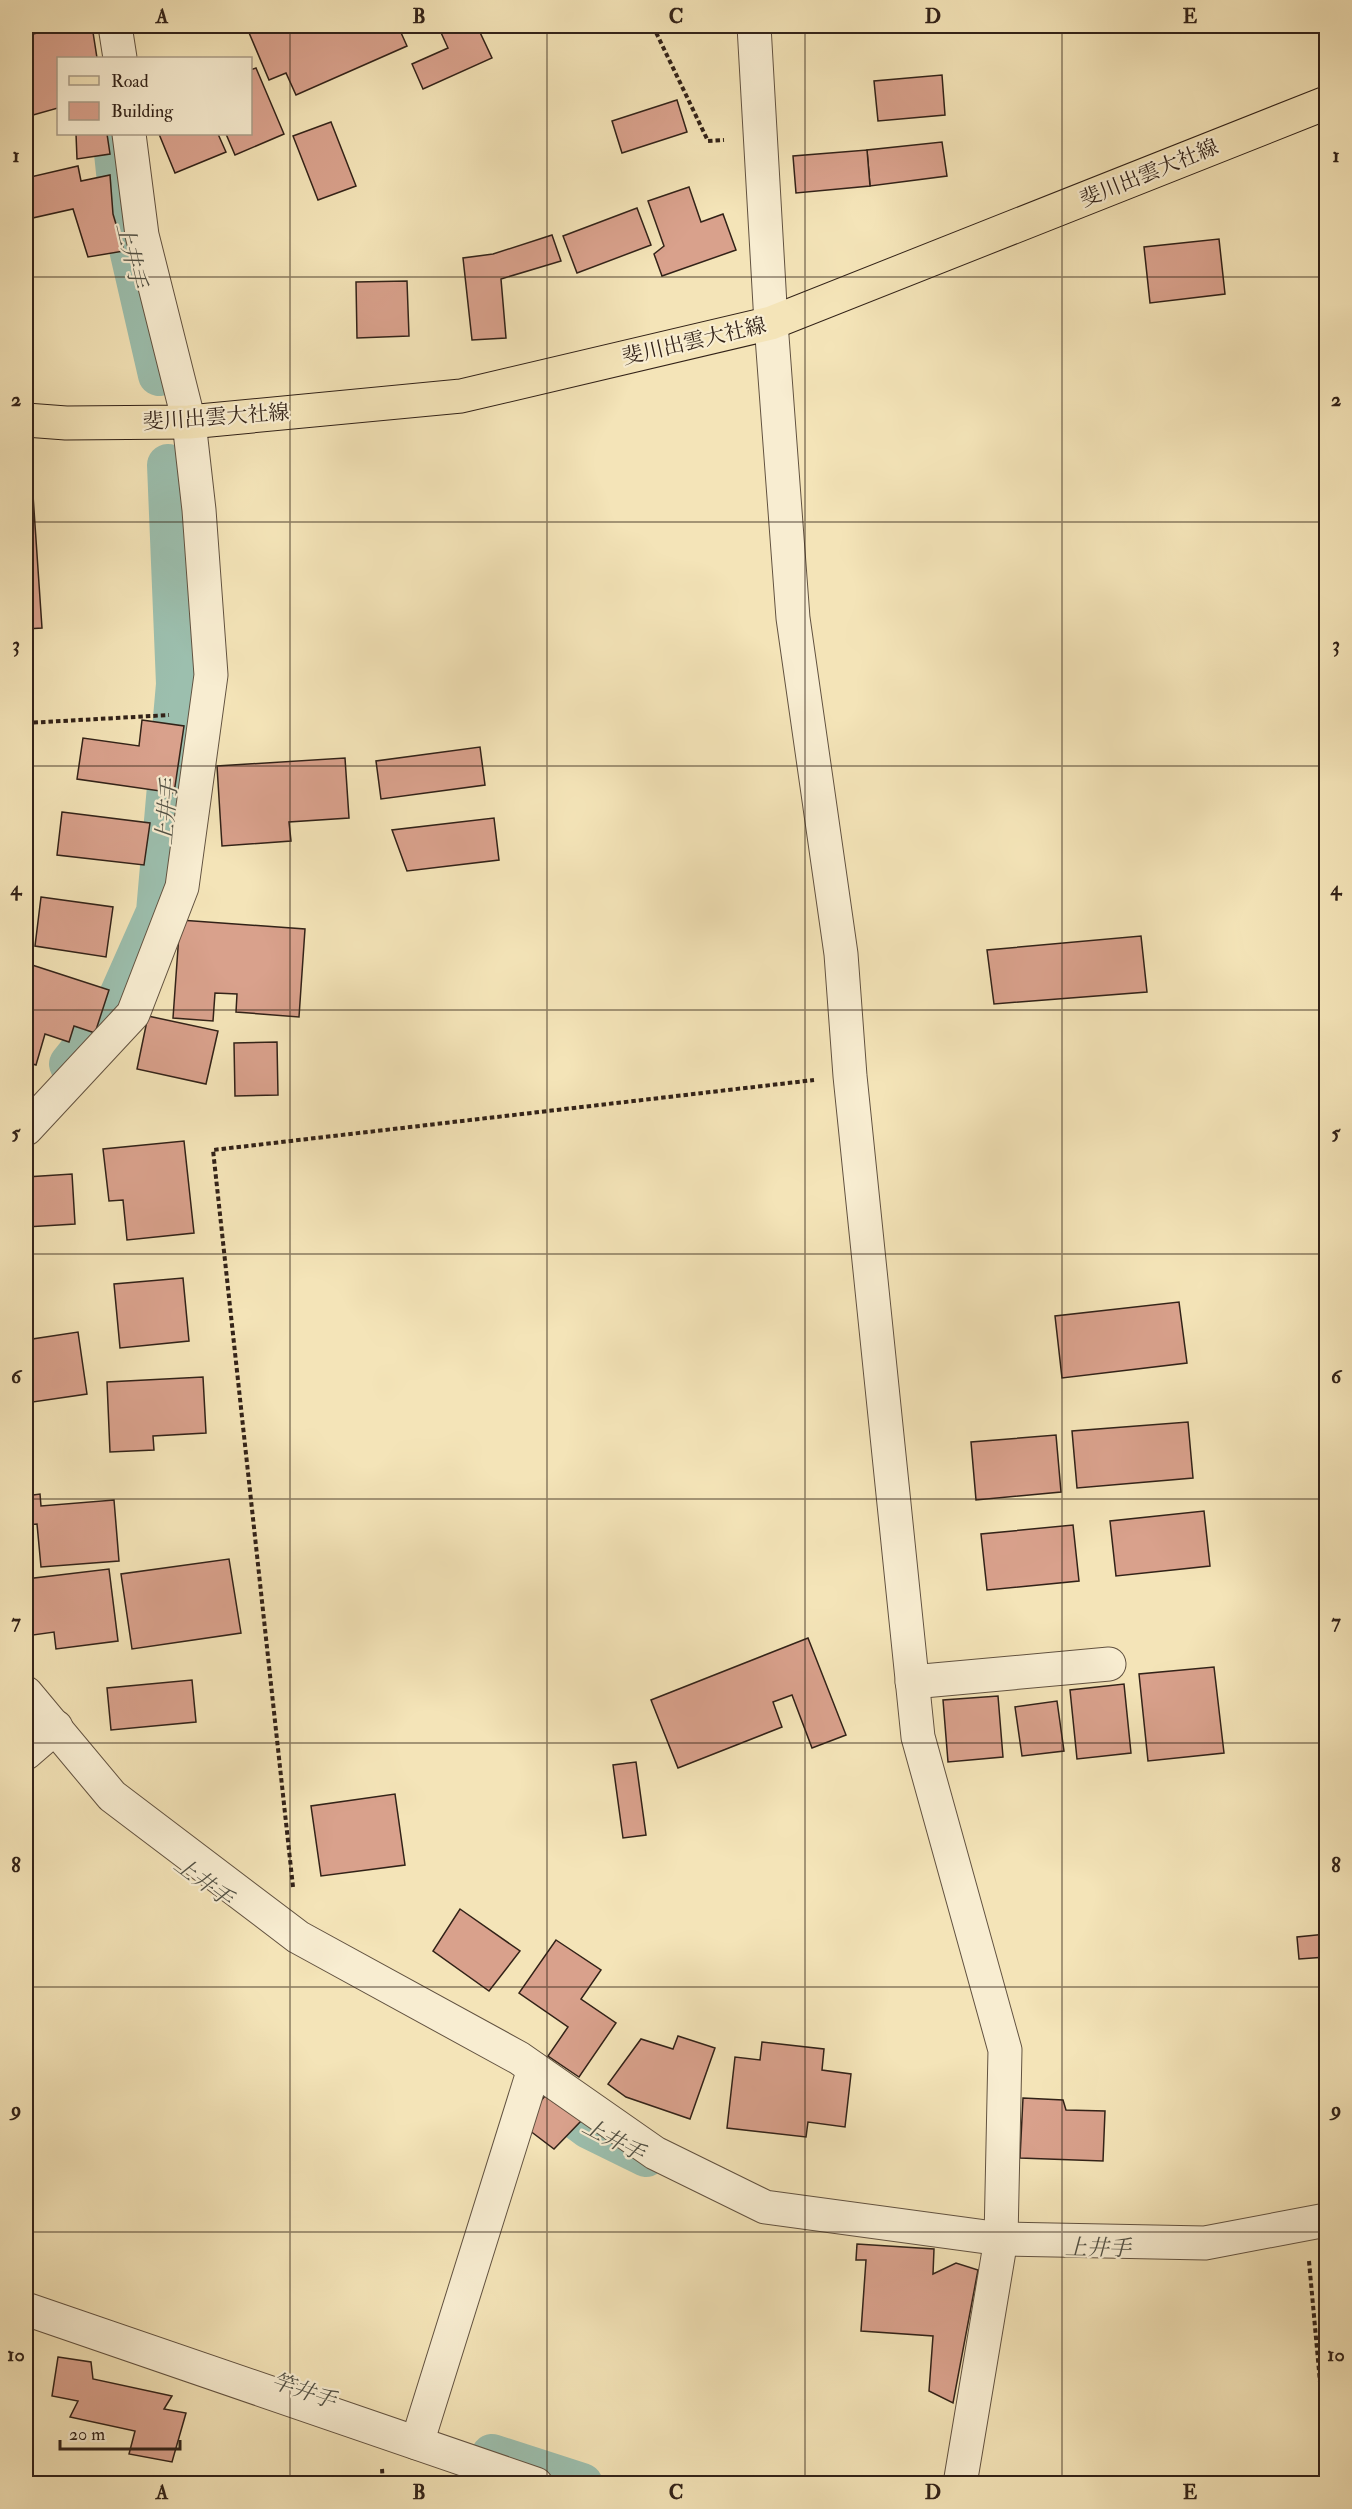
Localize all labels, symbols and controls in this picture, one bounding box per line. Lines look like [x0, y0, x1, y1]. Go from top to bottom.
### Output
text: A [155, 4, 169, 29]
text: B [412, 4, 426, 29]
text: C [669, 4, 683, 29]
text: D [925, 4, 941, 29]
text: E [1183, 4, 1198, 29]
legend [57, 57, 252, 135]
text: Road [111, 70, 149, 93]
text: Building [111, 100, 174, 123]
street label: 斐川出雲大社線 [1076, 133, 1222, 214]
text: 1 [12, 143, 20, 168]
text: 1 [1332, 143, 1340, 168]
water label: 上井手 [110, 220, 153, 292]
street label: 斐川出雲大社線 [619, 312, 769, 371]
text: 2 [11, 387, 21, 412]
text: 2 [1331, 387, 1341, 412]
street label: 斐川出雲大社線 [142, 399, 290, 436]
text: 3 [12, 632, 20, 657]
text: 3 [1332, 632, 1340, 657]
water label: 上井手 [150, 776, 184, 846]
text: 4 [10, 876, 23, 901]
text: 4 [1330, 876, 1343, 901]
text: 5 [12, 1120, 22, 1145]
text: 5 [1332, 1120, 1342, 1145]
text: 6 [11, 1364, 23, 1389]
text: 6 [1331, 1364, 1343, 1389]
text: 7 [11, 1609, 21, 1634]
text: 7 [1331, 1609, 1341, 1634]
water label: 上井手 [169, 1851, 240, 1914]
text: 8 [11, 1853, 21, 1878]
text: 8 [1331, 1853, 1341, 1878]
text: 9 [9, 2097, 21, 2122]
text: 9 [1329, 2097, 1341, 2122]
water label: 上井手 [578, 2112, 651, 2169]
water label: 上井手 [1065, 2233, 1133, 2263]
text: 10 [7, 2342, 25, 2367]
text: 10 [1327, 2342, 1345, 2367]
water label: 竿井手 [268, 2367, 341, 2416]
scale bar [60, 2413, 180, 2451]
text: 20 m [69, 2423, 105, 2446]
text: A [155, 2480, 169, 2505]
text: B [412, 2480, 426, 2505]
text: C [669, 2480, 683, 2505]
text: D [925, 2480, 941, 2505]
text: E [1183, 2480, 1198, 2505]

